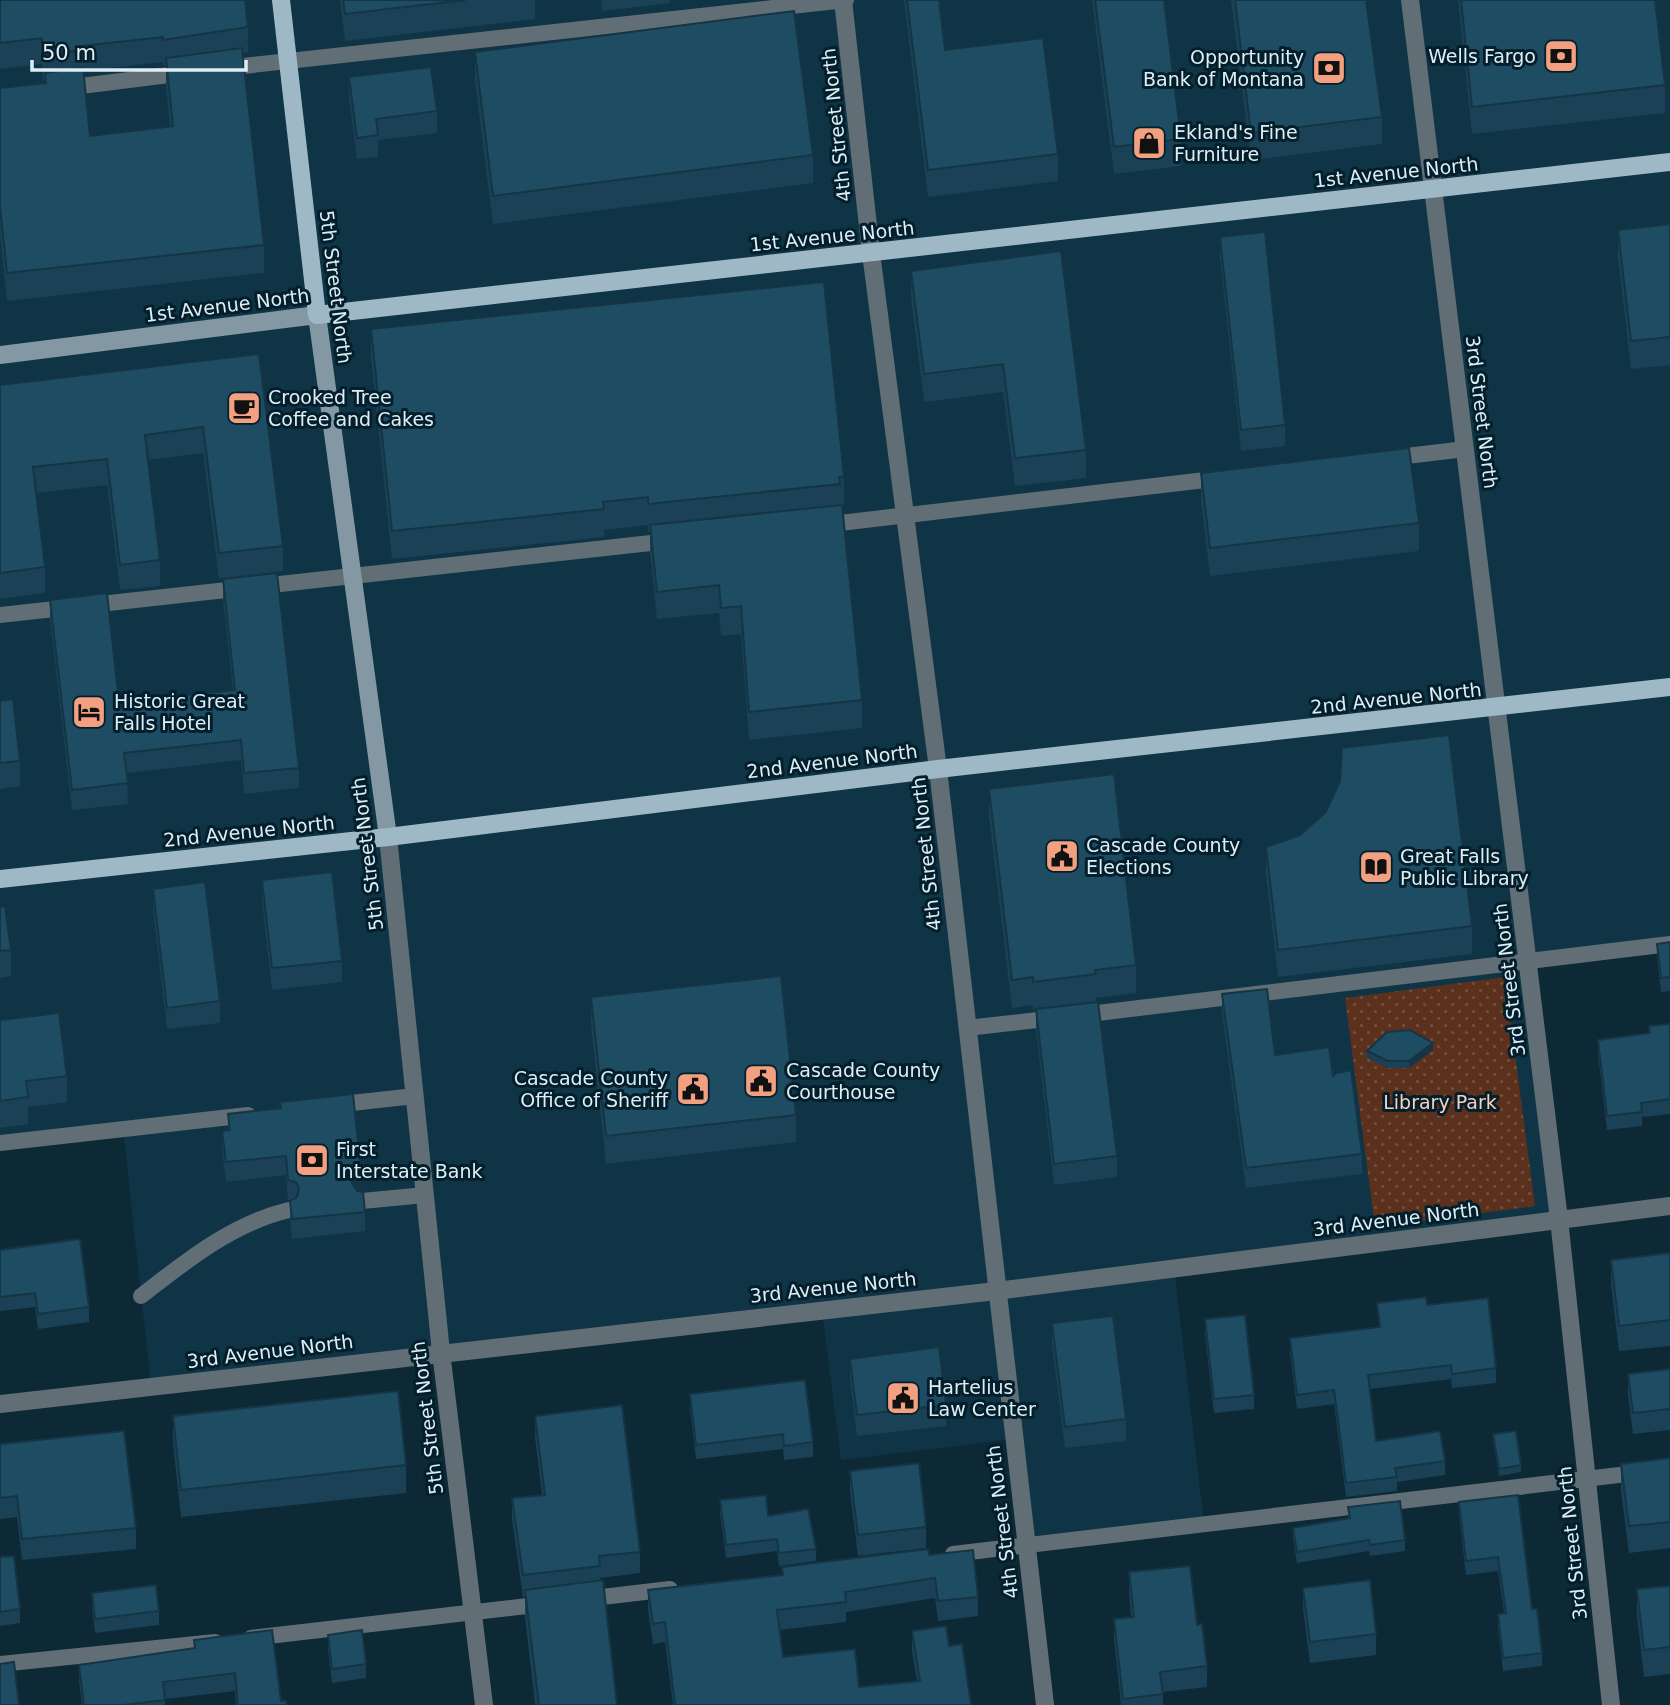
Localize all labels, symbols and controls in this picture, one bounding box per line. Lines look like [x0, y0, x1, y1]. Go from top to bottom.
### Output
scale bar [32, 28, 245, 72]
bank icon: Wells Fargo [1542, 37, 1580, 75]
text: 50 m [42, 41, 96, 65]
place label: Wells Fargo [1428, 45, 1536, 67]
place label: Opportunity Bank of Montana [1143, 46, 1304, 90]
street label: 4th Street North [817, 47, 855, 203]
bank icon: Opportunity Bank of Montana [1310, 49, 1348, 87]
place label: Ekland's Fine Furniture [1174, 121, 1298, 165]
shop icon: Ekland's Fine Furniture [1130, 124, 1168, 162]
street label: 1st Avenue North [1313, 152, 1479, 192]
street label: 5th Street North [316, 209, 356, 365]
street label: 1st Avenue North [749, 216, 915, 256]
street label: 1st Avenue North [144, 284, 310, 326]
street label: 3rd Street North [1462, 334, 1502, 490]
place label: Crooked Tree Coffee and Cakes [268, 386, 434, 430]
cafe icon: Crooked Tree Coffee and Cakes [225, 389, 263, 427]
street label: 2nd Avenue North [1309, 678, 1483, 718]
place label: Historic Great Falls Hotel [114, 690, 245, 734]
hotel icon: Historic Great Falls Hotel [70, 693, 108, 731]
street label: 2nd Avenue North [745, 740, 919, 782]
street label: 5th Street North [347, 776, 387, 932]
street label: 4th Street North [907, 776, 945, 932]
street label: 2nd Avenue North [162, 811, 336, 851]
place label: Cascade County Elections [1086, 834, 1240, 878]
public building icon: Cascade County Elections [1043, 837, 1081, 875]
place label: Great Falls Public Library [1400, 845, 1529, 889]
library icon: Great Falls Public Library [1357, 848, 1395, 886]
street label: 3rd Street North [1489, 902, 1529, 1058]
place label: Cascade County Courthouse [786, 1059, 940, 1103]
public building icon: Cascade County Courthouse [742, 1062, 780, 1100]
place label: Cascade County Office of Sheriff [514, 1067, 669, 1111]
public building icon: Cascade County Office of Sheriff [674, 1070, 712, 1108]
park label: Library Park [1383, 1091, 1497, 1113]
place label: First Interstate Bank [336, 1138, 483, 1182]
bank icon: First Interstate Bank [293, 1141, 331, 1179]
street label: 3rd Avenue North [1312, 1198, 1480, 1240]
street label: 3rd Avenue North [749, 1267, 917, 1307]
street label: 3rd Avenue North [186, 1330, 354, 1372]
street label: 5th Street North [407, 1340, 447, 1496]
place label: Hartelius Law Center [928, 1376, 1036, 1420]
public building icon: Hartelius Law Center [884, 1379, 922, 1417]
street label: 4th Street North [982, 1444, 1022, 1600]
street label: 3rd Street North [1553, 1465, 1591, 1621]

